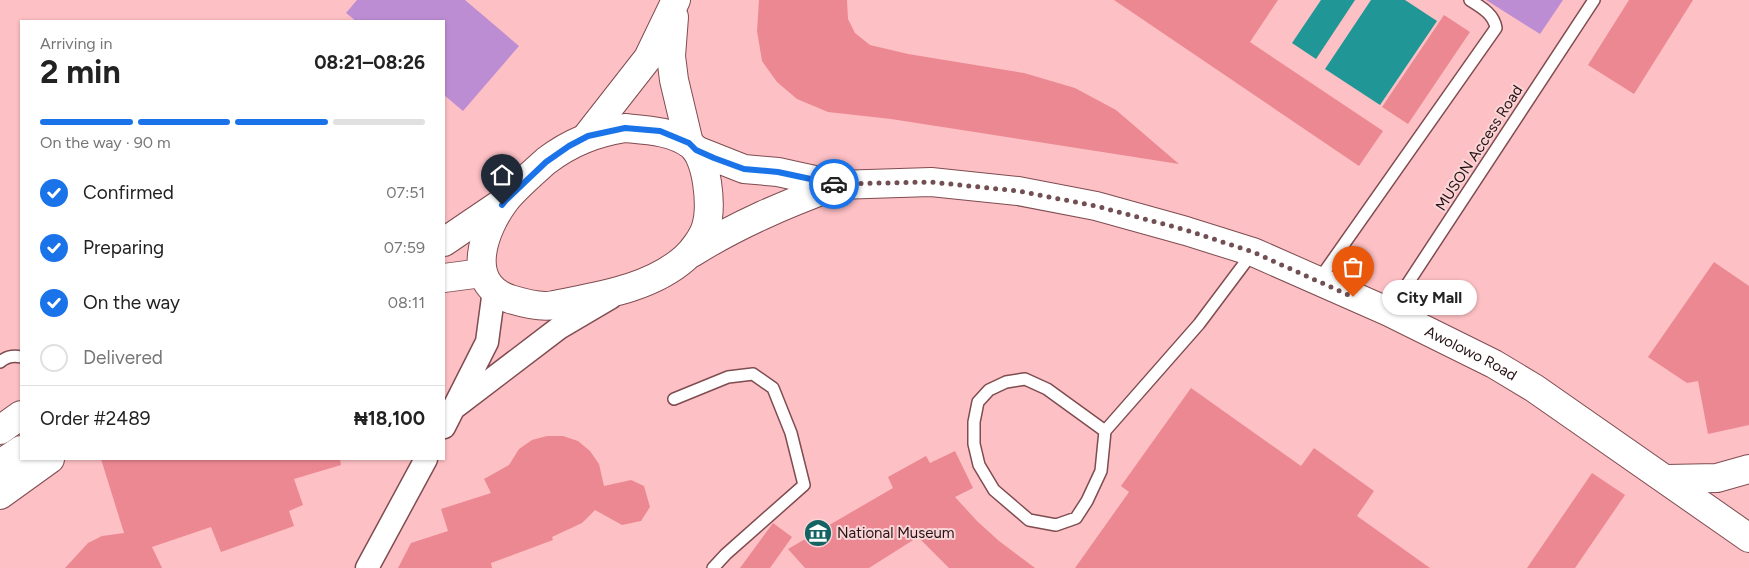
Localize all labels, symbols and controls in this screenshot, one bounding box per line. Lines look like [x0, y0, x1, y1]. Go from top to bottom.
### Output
text: Arriving in [40, 34, 112, 53]
text: 08:21–08:26 [314, 51, 425, 74]
text: 2 min [40, 53, 121, 91]
street label: MUSON Access Road [1432, 82, 1526, 214]
text: On the way · 90 m [40, 133, 171, 152]
pin [481, 154, 523, 205]
courier [809, 159, 859, 209]
icon: home [488, 161, 516, 189]
icon: car [820, 170, 848, 198]
icon: check [40, 179, 68, 207]
text: Confirmed [83, 181, 174, 204]
text: 07:51 [386, 183, 425, 202]
icon: check [40, 234, 68, 262]
text: Preparing [83, 236, 164, 259]
text: 07:59 [384, 238, 425, 257]
pin [1332, 246, 1374, 297]
icon: bag [1339, 253, 1367, 281]
callout: City Mall [1383, 280, 1478, 314]
text: City Mall [1397, 288, 1462, 307]
icon: check [40, 289, 68, 317]
text: On the way [83, 291, 180, 314]
text: 08:11 [388, 293, 425, 312]
street label: Awolowo Road [1422, 322, 1520, 384]
text: Delivered [83, 346, 163, 369]
text: Order #2489 [40, 407, 151, 430]
text: ₦18,100 [354, 407, 425, 430]
museum icon: National Museum [803, 518, 833, 548]
place label: National Museum [837, 524, 955, 542]

